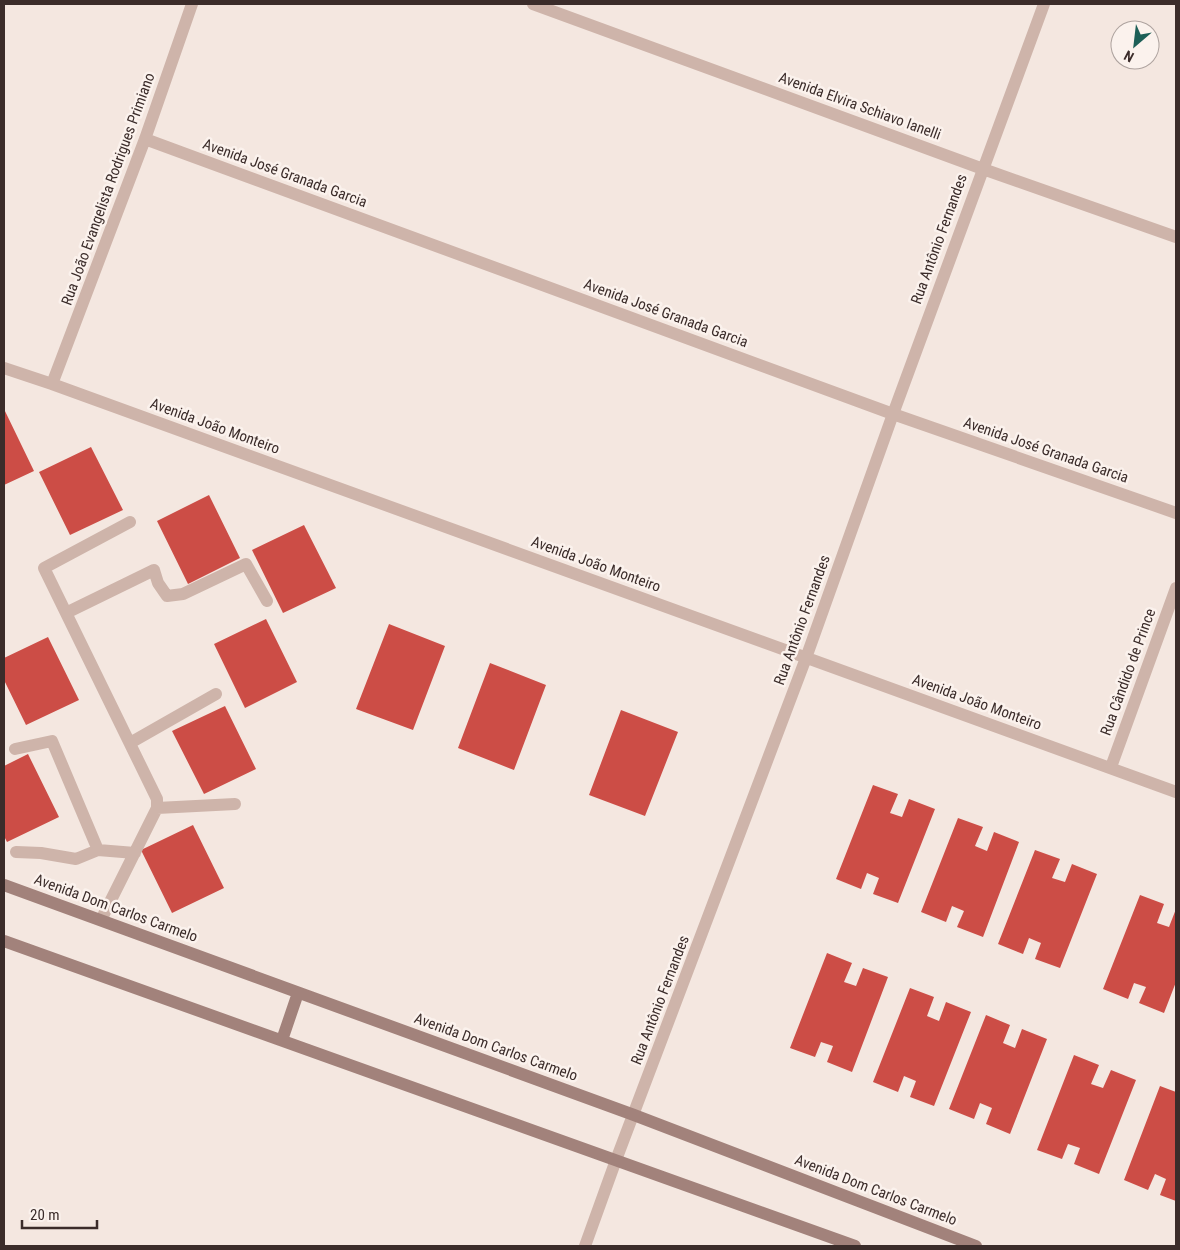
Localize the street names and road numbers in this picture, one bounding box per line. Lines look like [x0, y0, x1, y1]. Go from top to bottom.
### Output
street label: Avenida Elvira Schiavo Ianelli [776, 68, 944, 144]
street label: Rua João Evangelista Rodrigues Primiano [57, 70, 159, 308]
street label: Avenida José Granada Garcia [200, 135, 370, 211]
street label: Rua Antônio Fernandes [907, 171, 971, 306]
street label: Avenida José Granada Garcia [581, 275, 751, 351]
street label: Avenida João Monteiro [148, 394, 282, 458]
street label: Avenida José Granada Garcia [961, 413, 1131, 487]
street label: Avenida João Monteiro [529, 532, 663, 596]
street label: Rua Antônio Fernandes [770, 552, 834, 687]
street label: Rua Cândido de Prince [1097, 606, 1159, 738]
street label: Avenida João Monteiro [910, 670, 1044, 734]
street label: Avenida Dom Carlos Carmelo [32, 870, 200, 946]
street label: Rua Antônio Fernandes [627, 933, 693, 1067]
street label: Avenida Dom Carlos Carmelo [412, 1009, 580, 1085]
street label: Avenida Dom Carlos Carmelo [792, 1151, 960, 1229]

